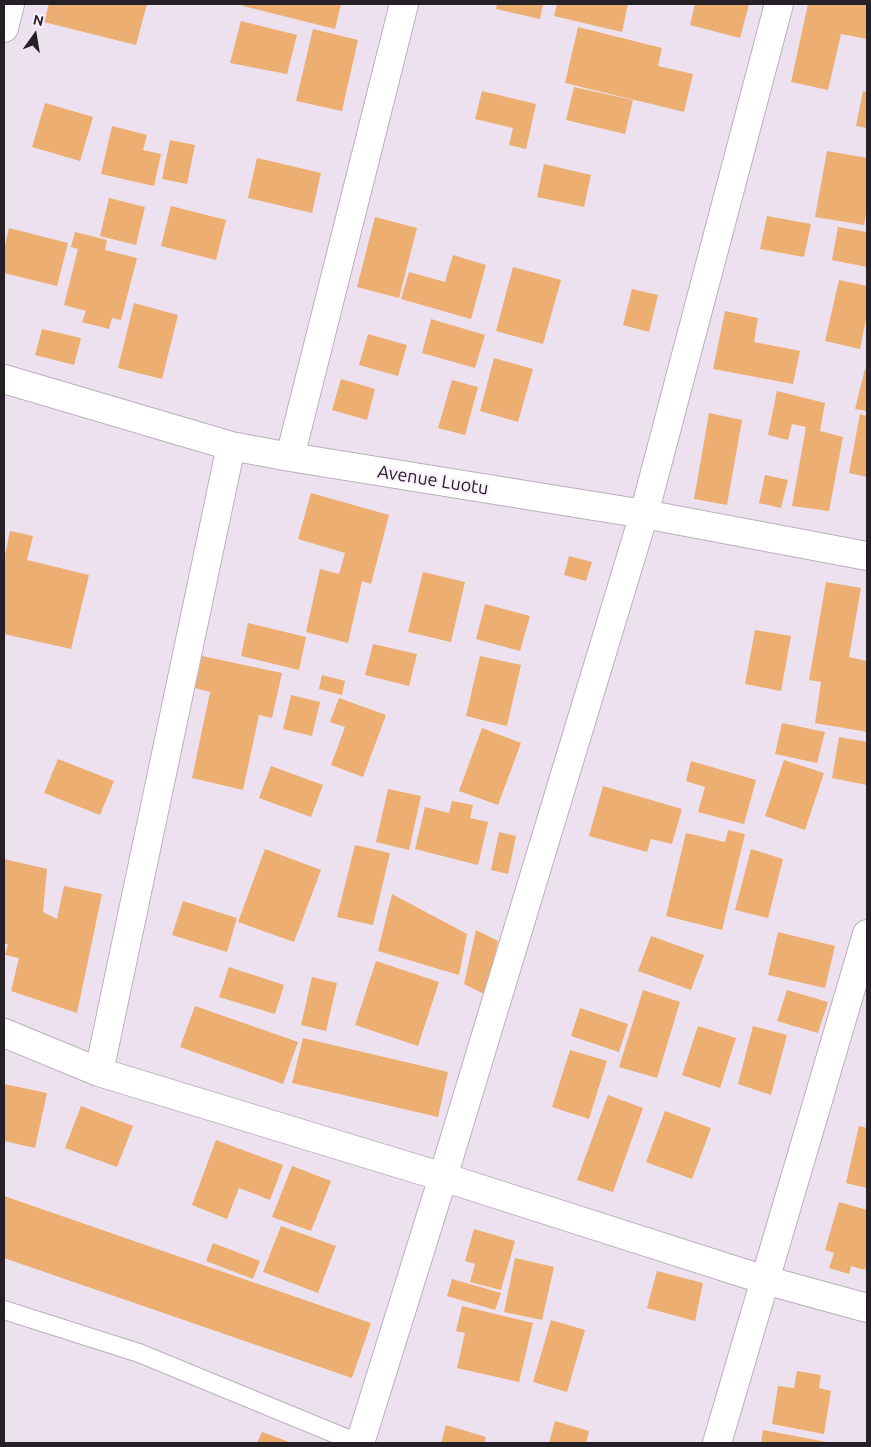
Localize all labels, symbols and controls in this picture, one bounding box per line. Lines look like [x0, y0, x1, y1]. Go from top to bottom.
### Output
north arrow [10, 10, 60, 60]
text: N [31, 11, 45, 29]
street label: Avenue Luotu [376, 461, 490, 499]

